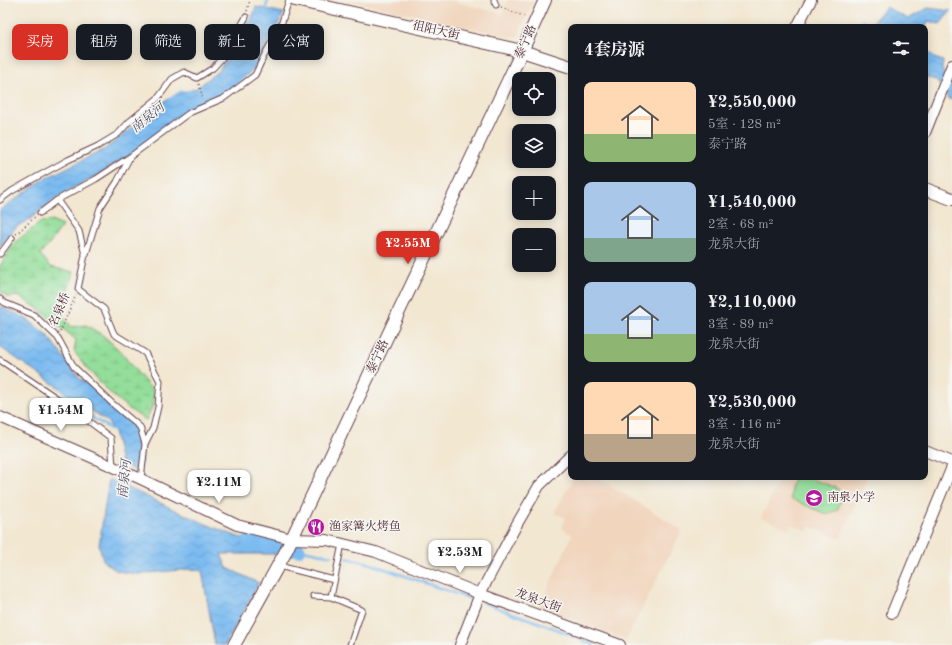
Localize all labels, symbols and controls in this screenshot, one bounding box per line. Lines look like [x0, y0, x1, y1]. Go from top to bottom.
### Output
street label: 徂阳大街 [411, 18, 462, 42]
street label: 泰宁路 [511, 22, 539, 61]
chip: 买房 [12, 24, 68, 60]
chip: 租房 [76, 24, 132, 60]
chip: 筛选 [140, 24, 196, 60]
chip: 新上 [204, 24, 260, 60]
chip: 公寓 [268, 24, 324, 60]
icon: filters [890, 37, 912, 59]
text: 4套房源 [584, 42, 645, 59]
map controls [512, 72, 556, 272]
button: locate [512, 72, 556, 116]
text: ¥2,550,000 [708, 94, 796, 111]
icon: home [616, 98, 664, 146]
water label: 南泉河 [128, 99, 169, 135]
text: 5室 · 128 m² [708, 118, 781, 131]
button: layers [512, 124, 556, 168]
text: 泰宁路 [708, 138, 747, 151]
button: + [512, 176, 556, 220]
text: ¥1,540,000 [708, 194, 796, 211]
icon: home [616, 198, 664, 246]
text: 2室 · 68 m² [708, 218, 773, 231]
button: − [512, 228, 556, 272]
pin: ¥2.55M [375, 231, 441, 265]
text: ¥2.55M [385, 237, 431, 250]
text: 龙泉大街 [708, 238, 760, 251]
street label: 名泉桥 [46, 290, 73, 329]
text: ¥2,110,000 [708, 294, 796, 311]
icon: home [616, 298, 664, 346]
text: 3室 · 89 m² [708, 318, 773, 331]
street label: 泰宁路 [363, 337, 391, 376]
text: 龙泉大街 [708, 338, 760, 351]
text: ¥2,530,000 [708, 394, 796, 411]
pin: ¥1.54M [28, 398, 94, 432]
icon: home [616, 398, 664, 446]
text: ¥1.54M [38, 404, 84, 417]
text: 3室 · 116 m² [708, 418, 781, 431]
text: 龙泉大街 [708, 438, 760, 451]
water label: 南泉河 [116, 457, 134, 499]
pin: ¥2.11M [186, 470, 252, 504]
text: ¥2.11M [196, 476, 242, 489]
school or university icon: 南泉小学 [804, 488, 824, 508]
place label: 南泉小学 [827, 490, 875, 504]
restaurant icon: 渔家篝火烤鱼 [306, 517, 326, 537]
place label: 渔家篝火烤鱼 [329, 519, 401, 533]
pin: ¥2.53M [427, 540, 493, 574]
text: ¥2.53M [437, 546, 483, 559]
street label: 龙泉大街 [513, 585, 564, 615]

